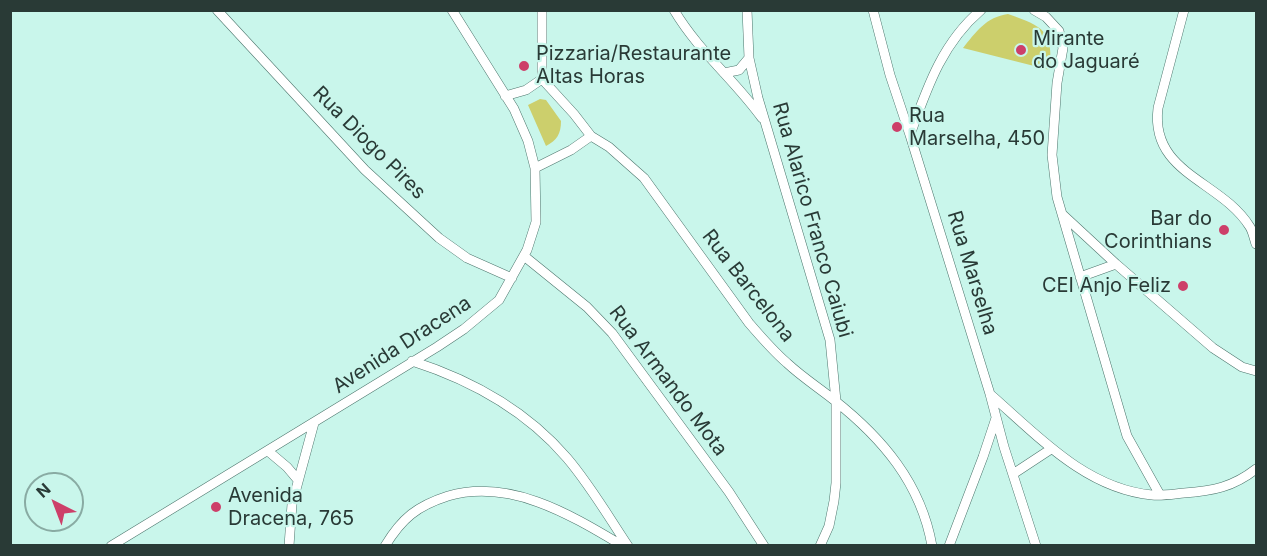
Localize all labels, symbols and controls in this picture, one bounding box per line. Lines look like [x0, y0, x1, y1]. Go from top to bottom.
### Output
place label: Mirante do Jaguaré [1033, 27, 1140, 74]
place label: Pizzaria/Restaurante Altas Horas [536, 42, 731, 89]
marker: Mirante do Jaguaré [1014, 43, 1028, 57]
marker: Pizzaria/Restaurante Altas Horas [517, 59, 531, 73]
street label: Rua Diogo Pires [308, 82, 430, 204]
street label: Rua Alarico Franco Caiubi [767, 100, 857, 340]
place label: Rua Marselha, 450 [909, 104, 1045, 151]
marker: Rua Marselha, 450 [890, 120, 904, 134]
place label: Bar do Corinthians [1104, 207, 1212, 254]
street label: Rua Marselha [942, 208, 1002, 338]
marker: Bar do Corinthians [1217, 223, 1231, 237]
street label: Rua Barcelona [697, 225, 799, 347]
place label: CEI Anjo Feliz [1042, 274, 1171, 298]
marker: CEI Anjo Feliz [1176, 279, 1190, 293]
street label: Avenida Dracena [328, 291, 476, 399]
street label: Rua Armando Mota [604, 301, 732, 461]
north arrow [24, 472, 84, 532]
text: N [32, 479, 55, 502]
place label: Avenida Dracena, 765 [228, 484, 354, 531]
marker: Avenida Dracena, 765 [209, 500, 223, 514]

